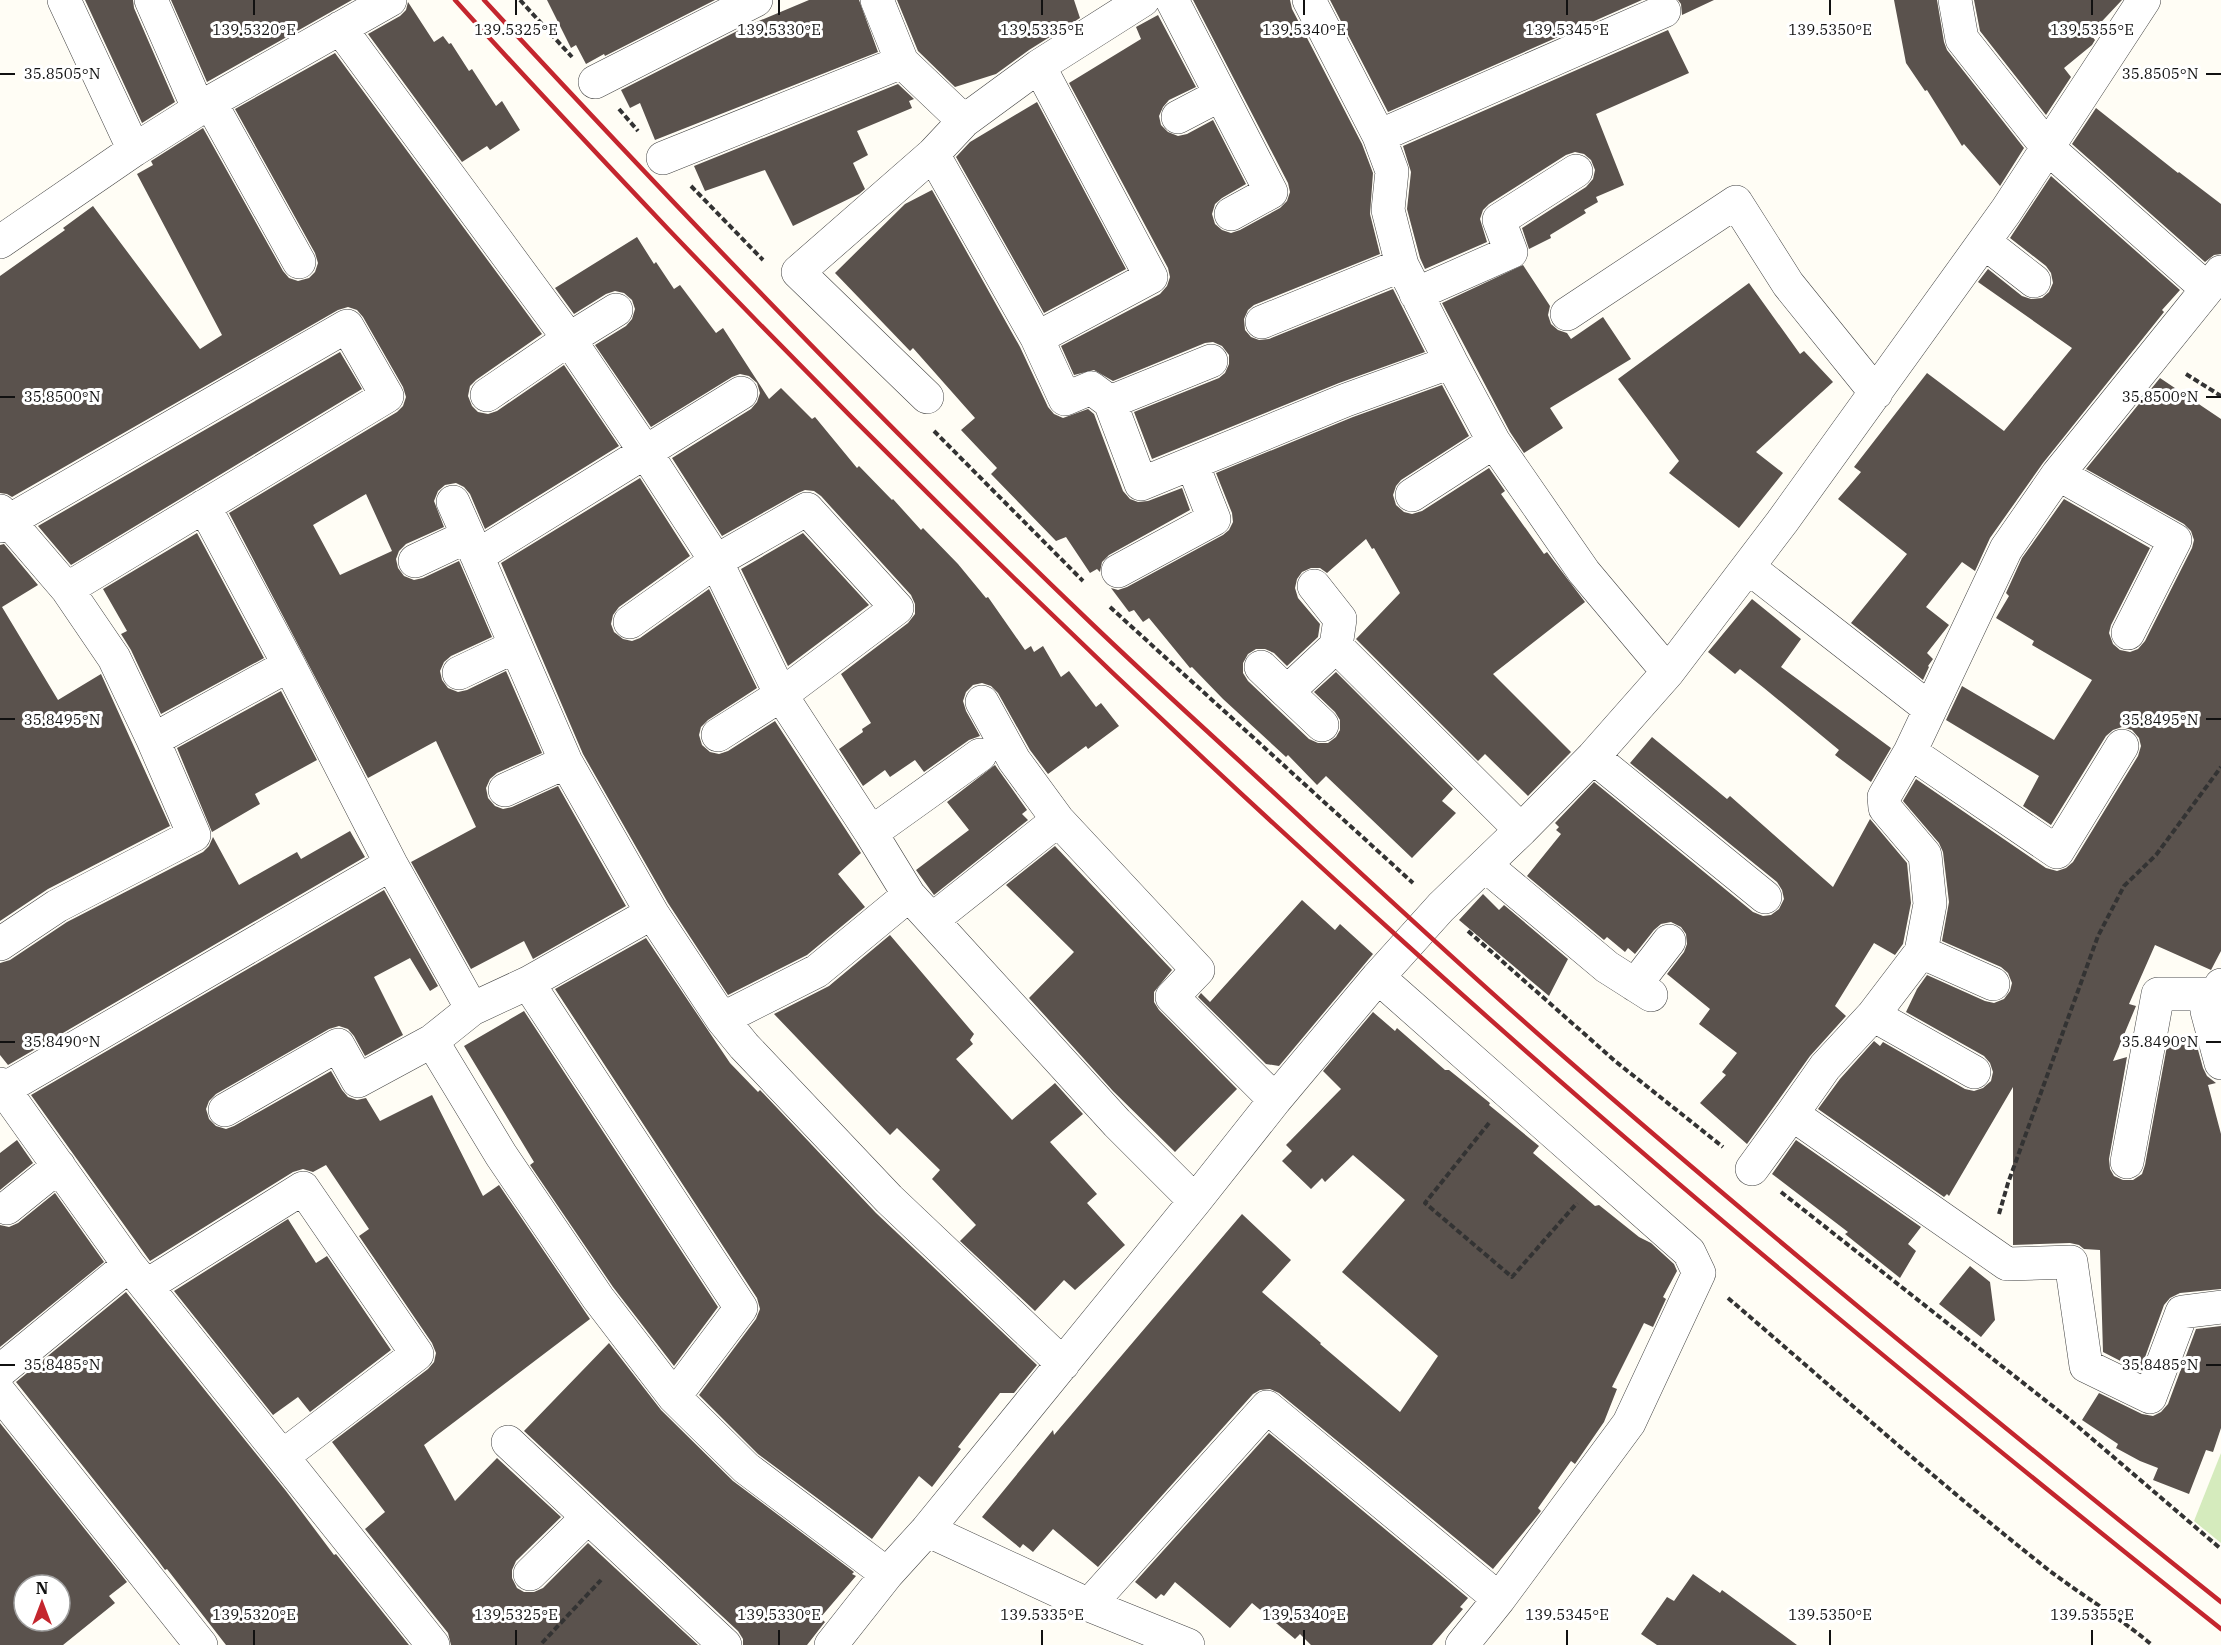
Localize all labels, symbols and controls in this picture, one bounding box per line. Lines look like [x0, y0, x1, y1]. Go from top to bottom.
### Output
text: 139.5320°E [212, 20, 296, 39]
text: 139.5325°E [474, 20, 558, 39]
text: 139.5330°E [737, 20, 821, 39]
text: 139.5335°E [1000, 20, 1084, 39]
text: 139.5340°E [1262, 20, 1346, 39]
text: 139.5345°E [1525, 20, 1609, 39]
text: 139.5350°E [1788, 20, 1872, 39]
text: 139.5355°E [2050, 20, 2134, 39]
text: 35.8505°N [24, 64, 100, 83]
text: 35.8505°N [2122, 64, 2198, 83]
text: 35.8500°N [24, 387, 100, 406]
text: 35.8500°N [2122, 387, 2198, 406]
text: 35.8495°N [24, 710, 100, 729]
text: 35.8495°N [2122, 710, 2198, 729]
text: 35.8490°N [24, 1032, 100, 1051]
text: 35.8490°N [2122, 1032, 2198, 1051]
text: 35.8485°N [24, 1355, 100, 1374]
text: 35.8485°N [2122, 1355, 2198, 1374]
north arrow [12, 1573, 72, 1633]
text: N [36, 1578, 48, 1598]
text: 139.5320°E [212, 1605, 296, 1624]
text: 139.5325°E [474, 1605, 558, 1624]
text: 139.5330°E [737, 1605, 821, 1624]
text: 139.5335°E [1000, 1605, 1084, 1624]
text: 139.5340°E [1262, 1605, 1346, 1624]
text: 139.5345°E [1525, 1605, 1609, 1624]
text: 139.5350°E [1788, 1605, 1872, 1624]
text: 139.5355°E [2050, 1605, 2134, 1624]

